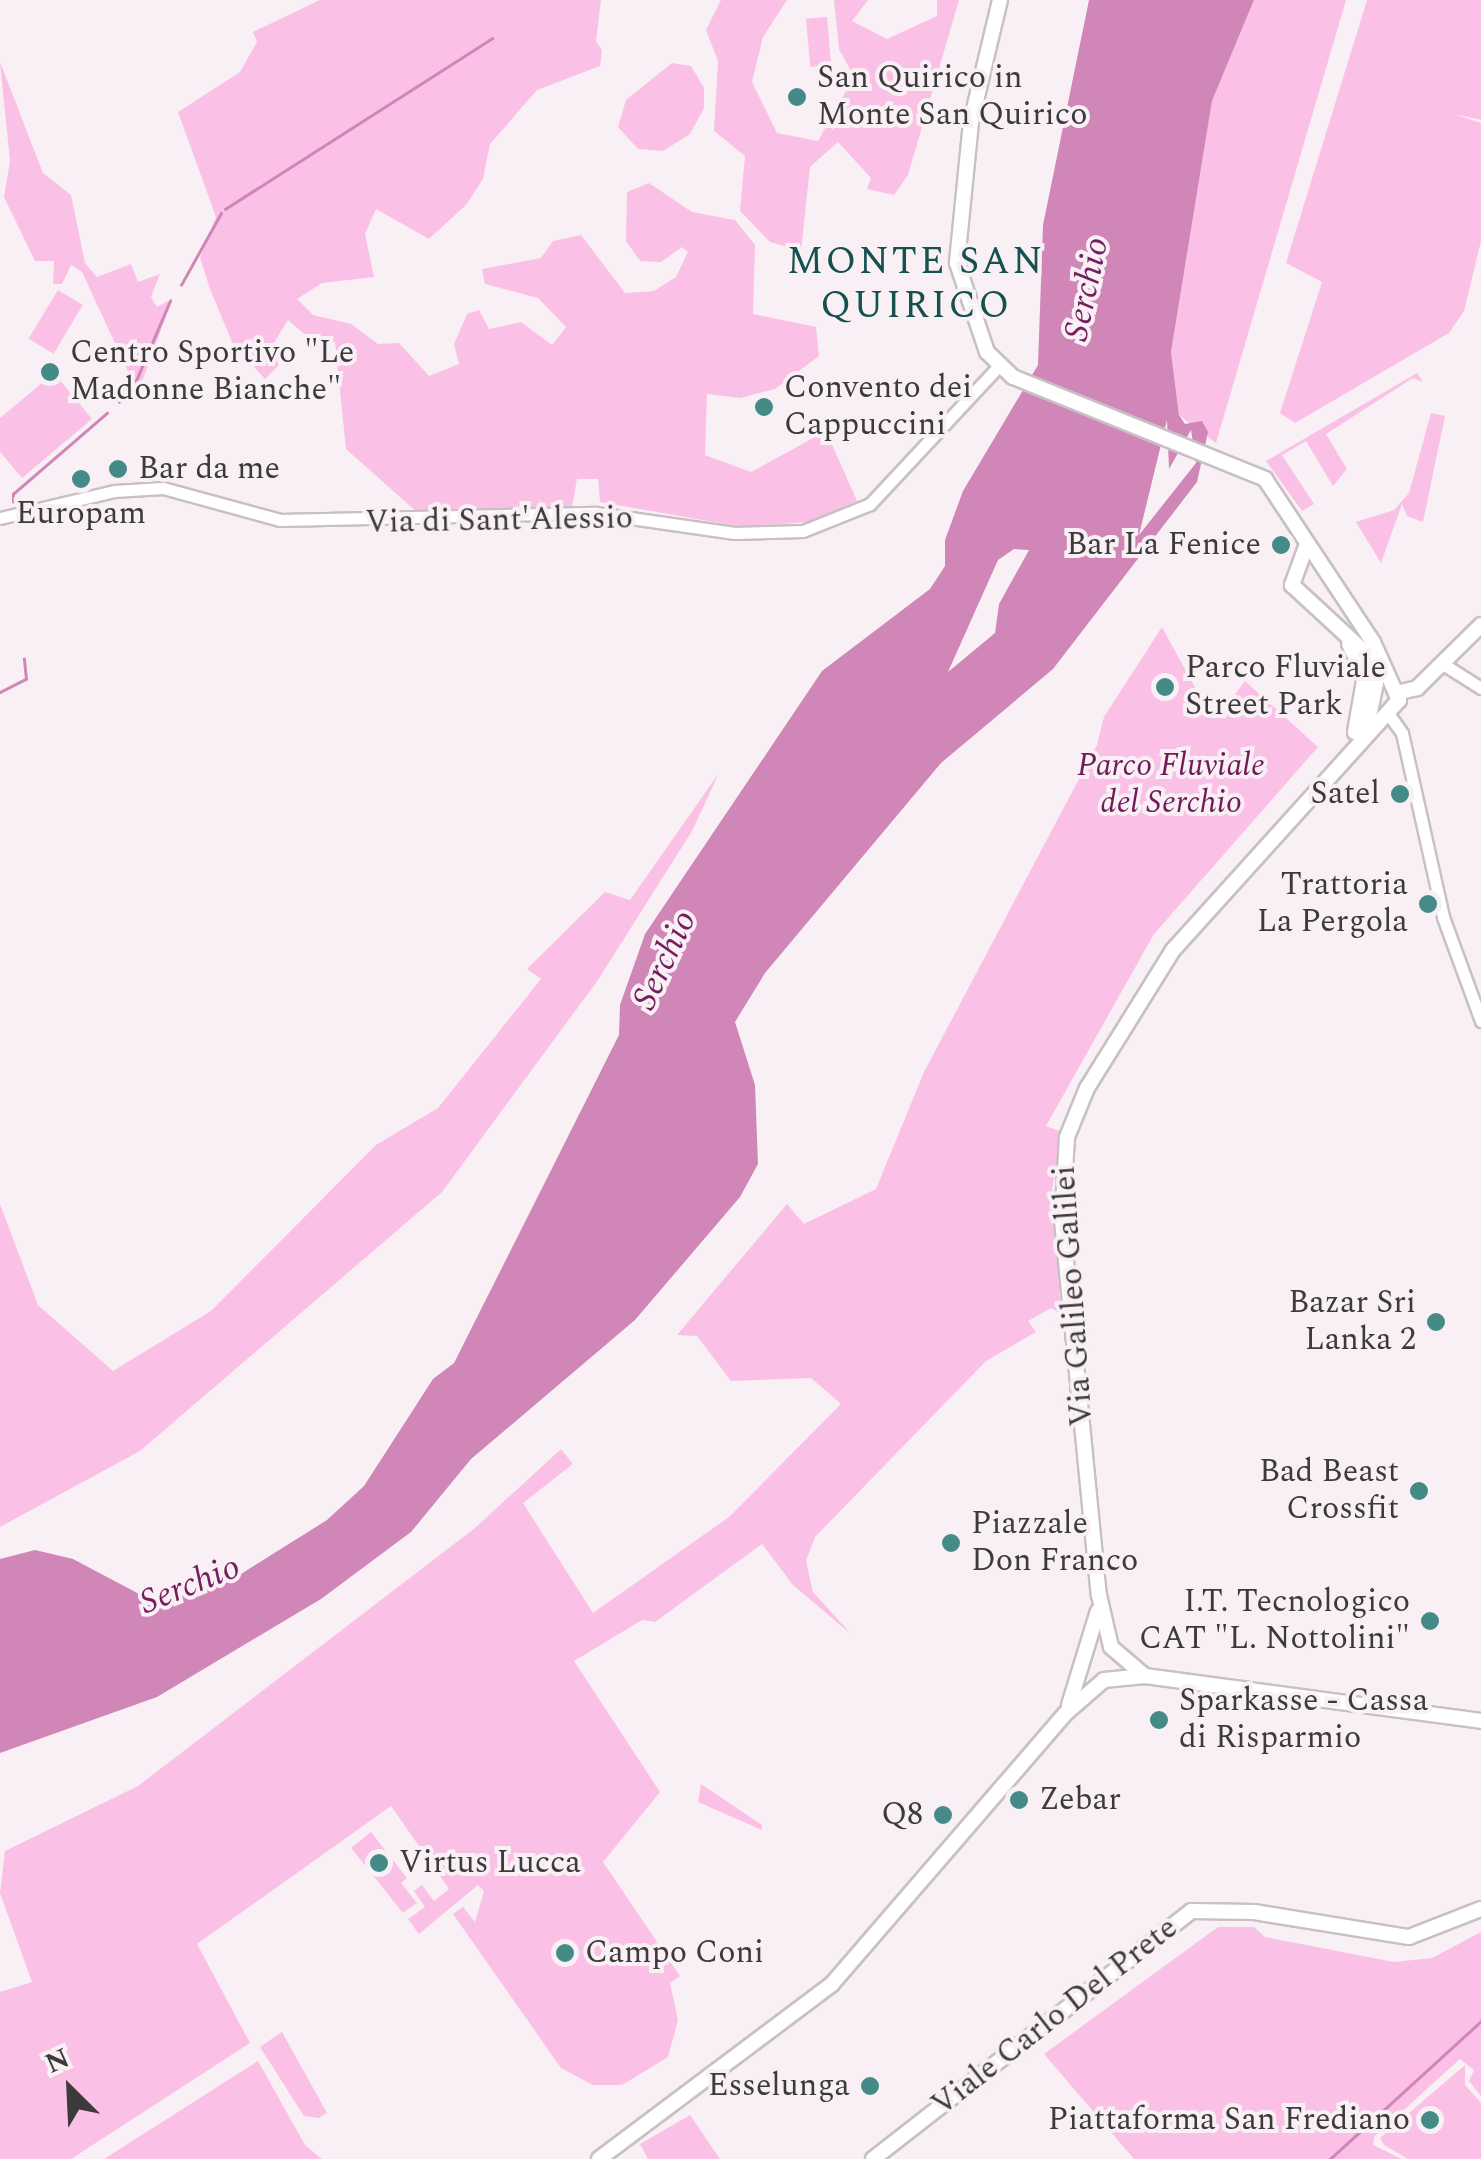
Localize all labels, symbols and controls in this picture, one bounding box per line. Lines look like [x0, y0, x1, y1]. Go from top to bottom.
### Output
place label: San Quirico in Monte San Quirico [817, 60, 1087, 135]
marker: San Quirico in Monte San Quirico [786, 86, 808, 108]
water label: Serchio [1056, 233, 1118, 345]
district label: MONTE SAN QUIRICO [787, 240, 1045, 330]
place label: Centro Sportivo "Le Madonne Bianche" [70, 335, 354, 410]
marker: Centro Sportivo "Le Madonne Bianche" [39, 361, 61, 383]
place label: Convento dei Cappuccini [784, 370, 972, 445]
marker: Convento dei Cappuccini [753, 396, 775, 418]
place label: Bar da me [138, 450, 280, 488]
marker: Bar da me [107, 458, 129, 480]
marker: Europam [70, 468, 92, 490]
place label: Europam [16, 495, 146, 533]
street label: Via di Sant'Alessio [365, 499, 633, 543]
place label: Bar La Fenice [1066, 526, 1261, 564]
marker: Bar La Fenice [1270, 534, 1292, 556]
place label: Parco Fluviale Street Park [1185, 650, 1386, 725]
marker: Parco Fluviale Street Park [1154, 676, 1176, 698]
park label: Parco Fluviale del Serchio [1077, 748, 1265, 823]
place label: Satel [1310, 775, 1380, 813]
marker: Satel [1389, 783, 1411, 805]
place label: Trattoria La Pergola [1257, 867, 1408, 942]
marker: Trattoria La Pergola [1417, 893, 1439, 915]
water label: Serchio [624, 904, 706, 1016]
street label: Via Galileo Galilei [1046, 1164, 1102, 1428]
place label: Bazar Sri Lanka 2 [1288, 1285, 1416, 1360]
marker: Bazar Sri Lanka 2 [1425, 1311, 1447, 1333]
place label: Bad Beast Crossfit [1259, 1454, 1399, 1529]
marker: Bad Beast Crossfit [1408, 1480, 1430, 1502]
place label: Piazzale Don Franco [971, 1506, 1138, 1581]
marker: Piazzale Don Franco [940, 1532, 962, 1554]
water label: Serchio [134, 1546, 246, 1624]
place label: I.T. Tecnologico CAT "L. Nottolini" [1139, 1584, 1410, 1659]
marker: I.T. Tecnologico CAT "L. Nottolini" [1419, 1610, 1441, 1632]
place label: Sparkasse - Cassa di Risparmio [1179, 1683, 1428, 1758]
marker: Sparkasse - Cassa di Risparmio [1148, 1709, 1170, 1731]
place label: Zebar [1039, 1781, 1121, 1819]
marker: Zebar [1008, 1789, 1030, 1811]
place label: Q8 [881, 1796, 923, 1834]
marker: Q8 [932, 1804, 954, 1826]
place label: Virtus Lucca [399, 1844, 581, 1882]
marker: Virtus Lucca [368, 1852, 390, 1874]
street label: Viale Carlo Del Prete [925, 1909, 1185, 2125]
place label: Campo Coni [585, 1934, 764, 1972]
marker: Campo Coni [554, 1942, 576, 1964]
text: N [38, 2037, 77, 2085]
north arrow [20, 2039, 120, 2139]
place label: Esselunga [708, 2067, 850, 2105]
marker: Esselunga [859, 2075, 881, 2097]
place label: Piattaforma San Frediano [1048, 2101, 1410, 2139]
marker: Piattaforma San Frediano [1419, 2109, 1441, 2131]

